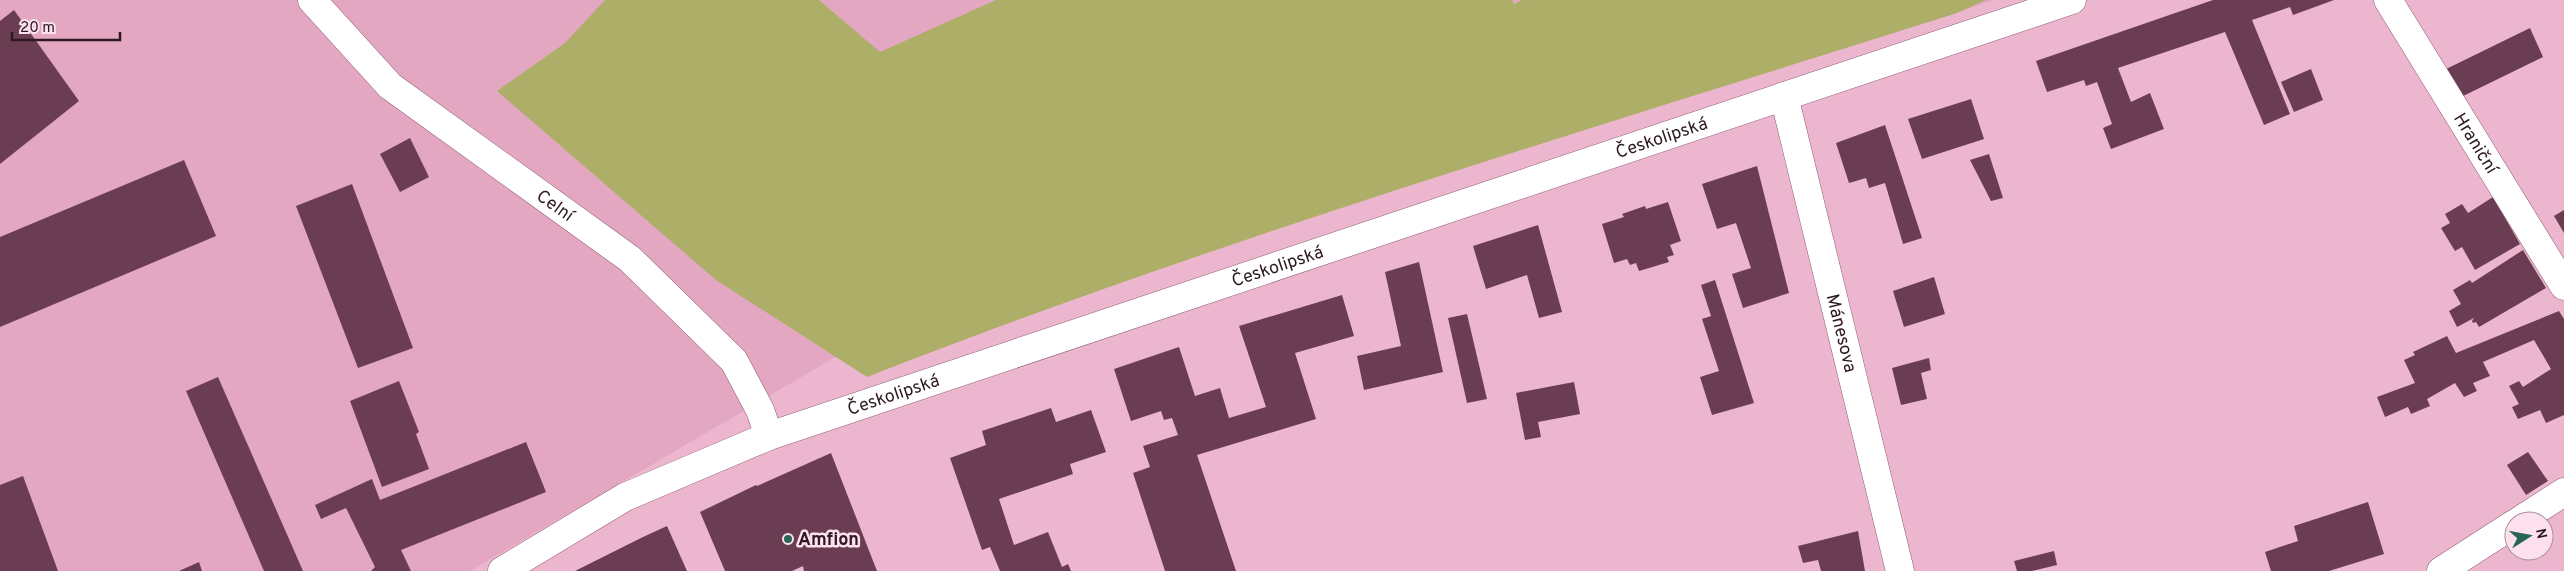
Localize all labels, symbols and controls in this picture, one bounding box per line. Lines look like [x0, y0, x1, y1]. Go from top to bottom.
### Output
scale bar [12, 10, 120, 42]
text: 20 m [20, 19, 55, 38]
street label: Hraniční [2447, 109, 2503, 180]
street label: Českolipská [1612, 113, 1711, 165]
street label: Celní [531, 185, 579, 229]
street label: Českolipská [1228, 241, 1327, 293]
street label: Mánesova [1820, 292, 1861, 375]
street label: Českolipská [844, 370, 943, 422]
north arrow [2504, 511, 2554, 561]
text: N [2531, 527, 2550, 540]
place label: Amfion [798, 529, 859, 552]
marker: Amfion [782, 533, 794, 545]

